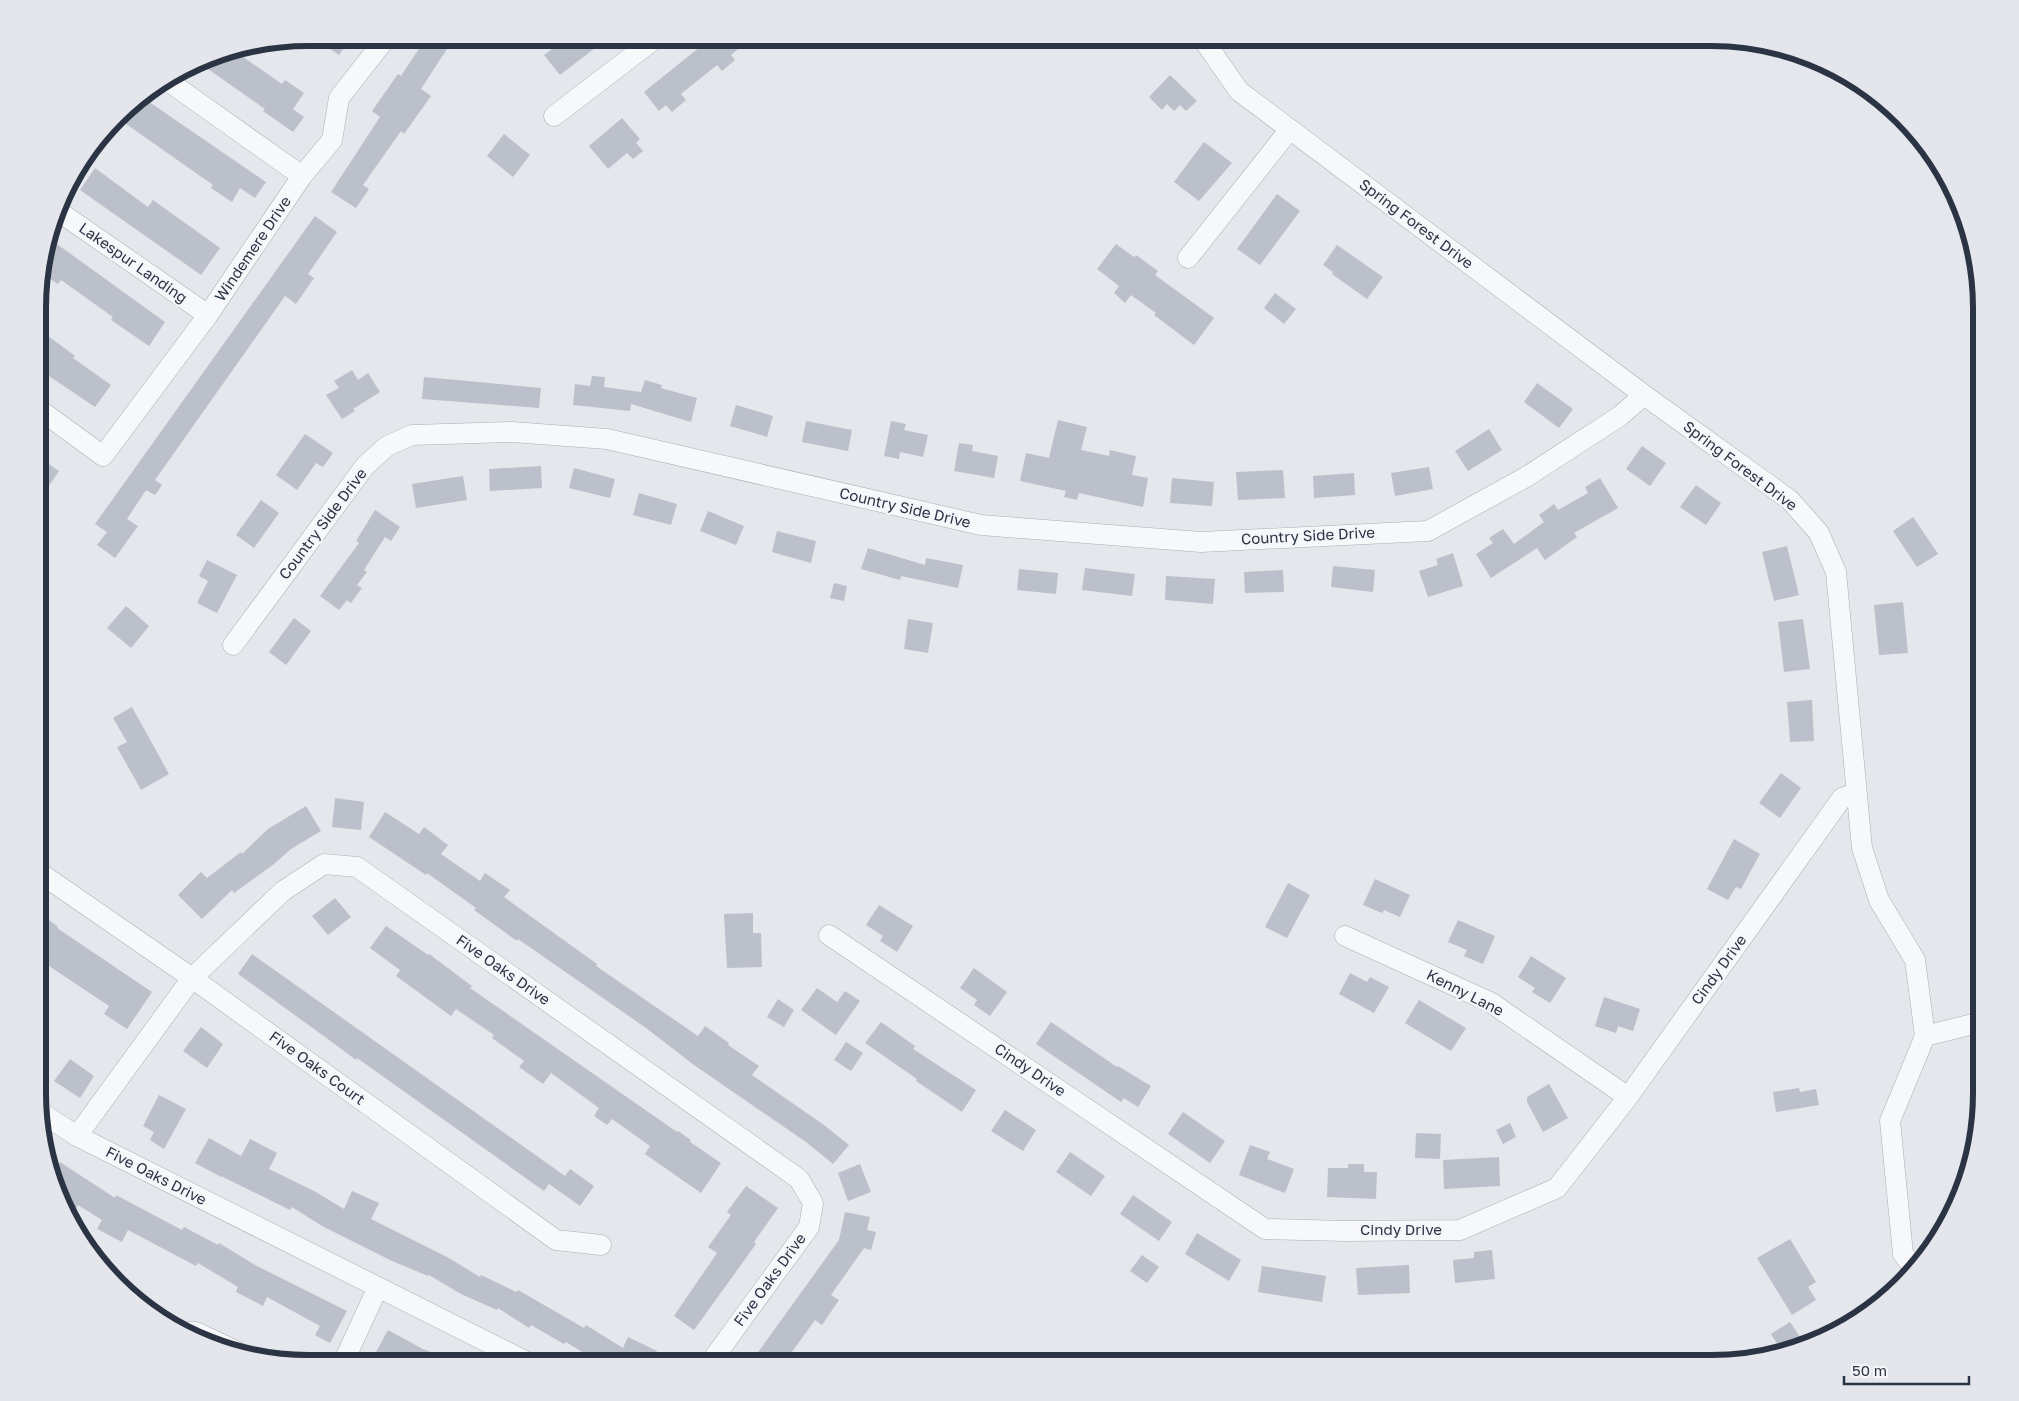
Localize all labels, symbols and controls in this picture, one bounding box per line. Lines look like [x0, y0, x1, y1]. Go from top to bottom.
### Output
street label: Spring Forest Drive [1356, 175, 1477, 272]
street label: Windemere Drive [210, 192, 294, 304]
street label: Lakespur Landing [76, 218, 191, 306]
street label: Spring Forest Drive [1680, 417, 1801, 514]
street label: Country Side Drive [275, 464, 370, 582]
street label: Country Side Drive [838, 483, 973, 531]
street label: Country Side Drive [1240, 522, 1376, 548]
street label: Five Oaks Drive [453, 930, 554, 1008]
street label: Cindy Drive [1687, 931, 1750, 1008]
street label: Kenny Lane [1424, 965, 1507, 1019]
street label: Five Oaks Court [266, 1027, 369, 1108]
street label: Cindy Drive [992, 1039, 1070, 1100]
street label: Five Oaks Drive [103, 1142, 210, 1208]
street label: Cindy Drive [1360, 1220, 1442, 1238]
street label: Five Oaks Drive [729, 1229, 809, 1329]
scale bar [1844, 1354, 1969, 1386]
text: 50 m [1852, 1361, 1887, 1379]

